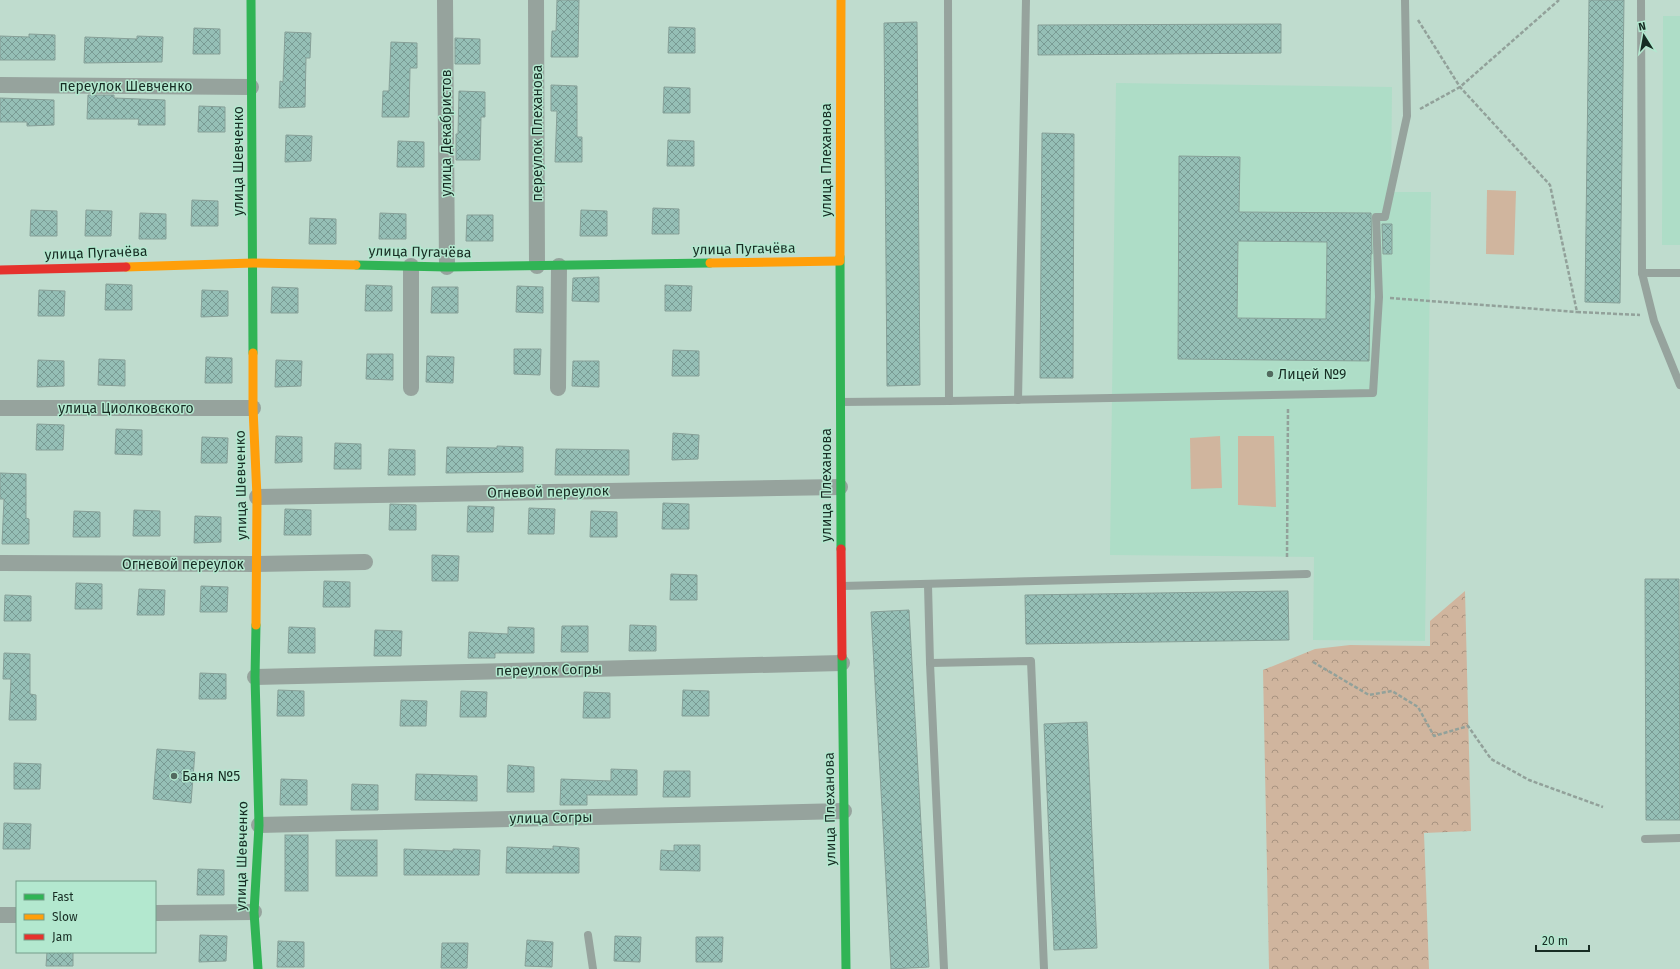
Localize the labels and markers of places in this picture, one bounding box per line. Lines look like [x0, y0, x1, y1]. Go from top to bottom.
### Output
place label: Лицей №9 [1278, 366, 1346, 383]
marker: Лицей №9 [1265, 369, 1275, 379]
place label: Баня №5 [182, 768, 240, 785]
marker: Баня №5 [169, 771, 179, 781]

